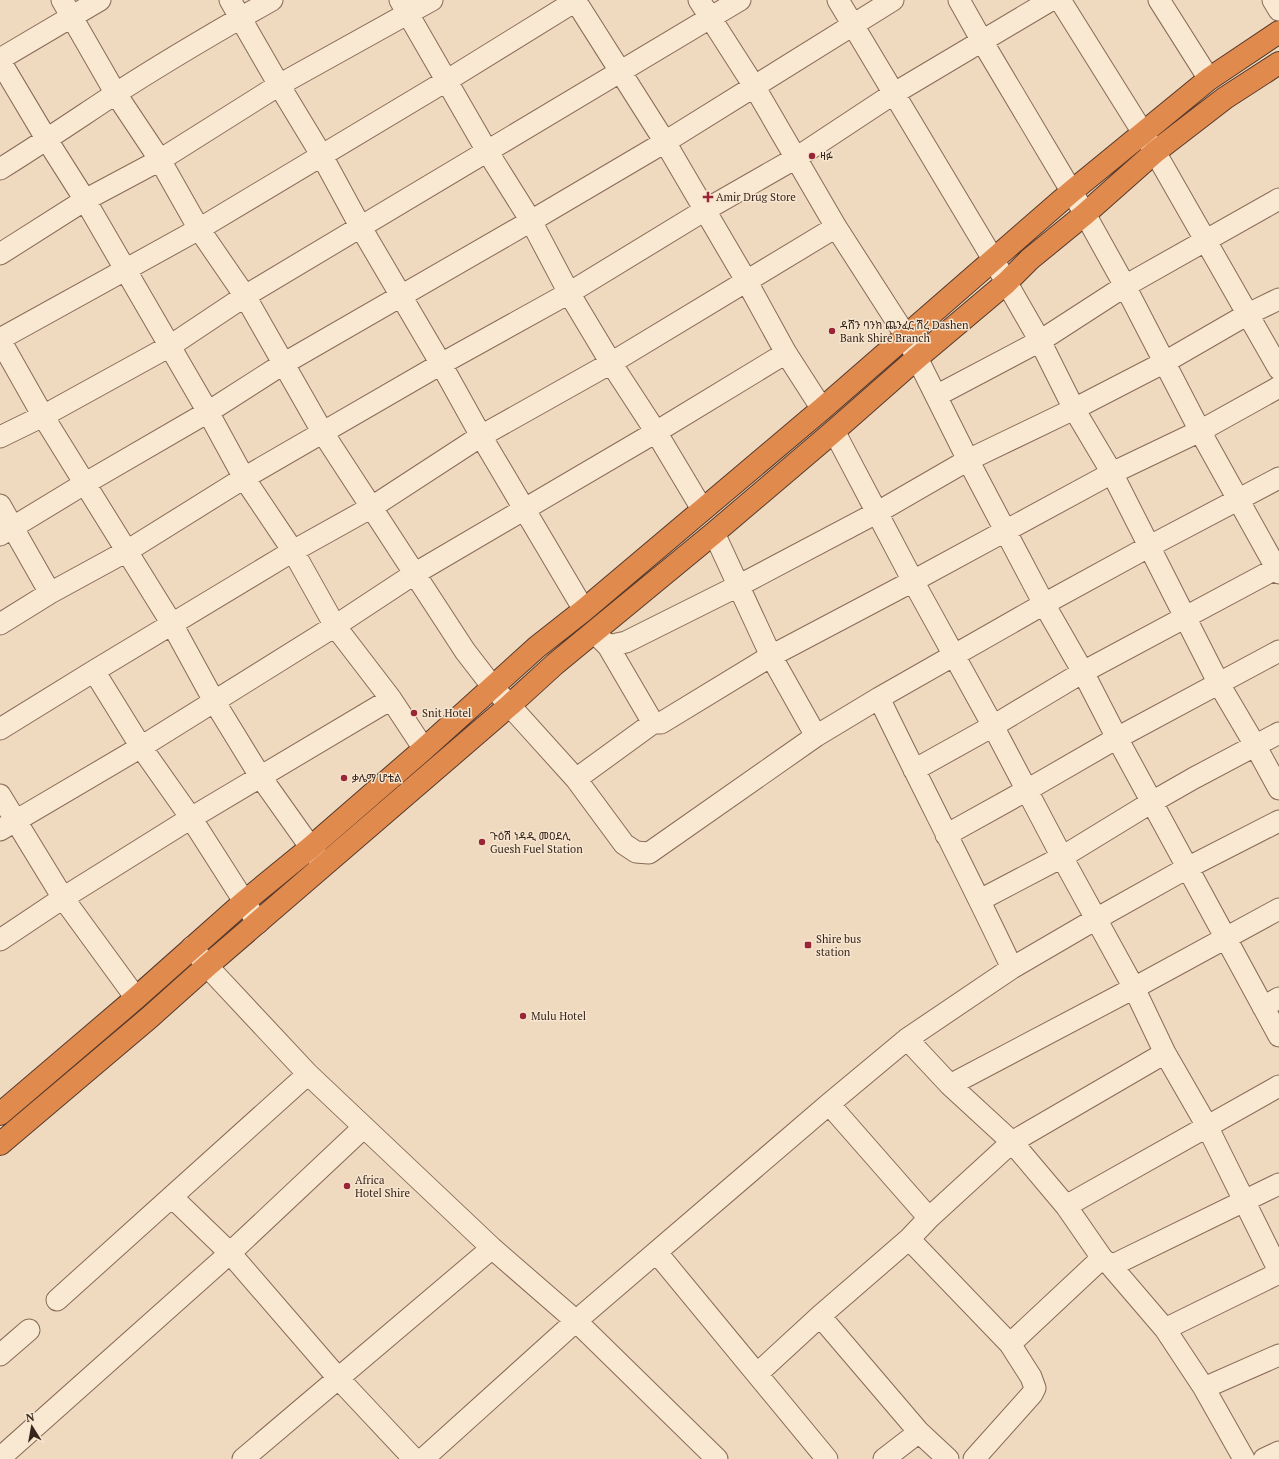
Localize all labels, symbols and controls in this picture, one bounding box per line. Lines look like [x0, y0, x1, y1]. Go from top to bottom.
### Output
place label: ዛፉ [820, 149, 833, 163]
marker: ዛፉ [807, 151, 817, 161]
place label: Amir Drug Store [716, 190, 796, 204]
marker: Amir Drug Store [703, 192, 713, 202]
place label: ዳሸን ባንክ ጨንፈር ሽረ Dashen Bank Shire Branch [840, 318, 969, 345]
marker: ዳሸን ባንክ ጨንፈር ሽረ Dashen Bank Shire Branch [827, 326, 837, 336]
place label: Snit Hotel [422, 706, 471, 720]
marker: Snit Hotel [409, 708, 419, 718]
place label: ቃሌማ ሆቴል [352, 771, 402, 785]
marker: ቃሌማ ሆቴል [339, 773, 349, 783]
place label: ጉዕሽ ነዳዲ መዐደሊ Guesh Fuel Station [490, 829, 583, 856]
marker: ጉዕሽ ነዳዲ መዐደሊ Guesh Fuel Station [477, 837, 487, 847]
place label: Shire bus station [816, 932, 861, 959]
marker: Shire bus station [803, 940, 813, 950]
place label: Mulu Hotel [531, 1009, 586, 1023]
marker: Mulu Hotel [518, 1011, 528, 1021]
place label: Africa Hotel Shire [355, 1173, 410, 1200]
marker: Africa Hotel Shire [342, 1181, 352, 1191]
north arrow [12, 1407, 52, 1447]
text: N [25, 1409, 36, 1425]

